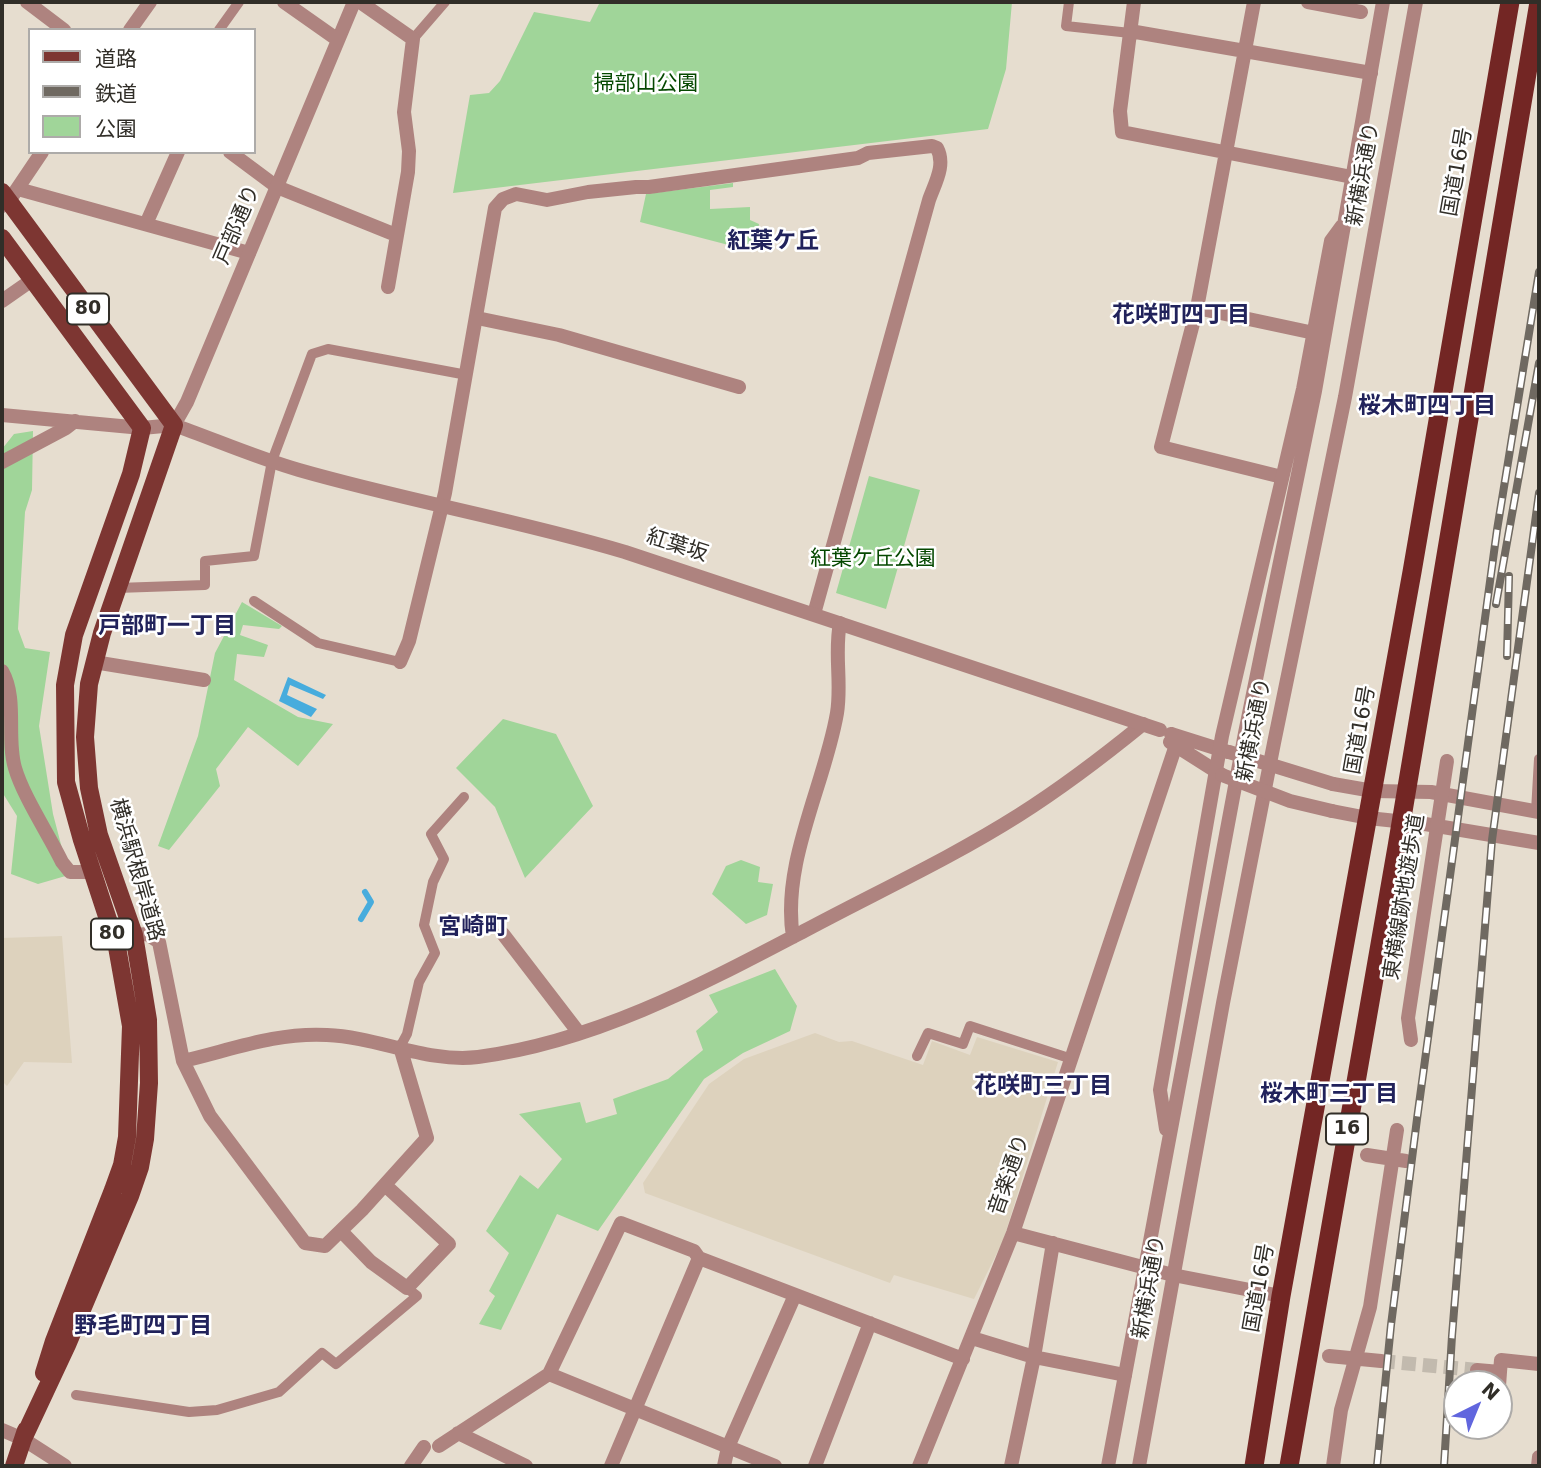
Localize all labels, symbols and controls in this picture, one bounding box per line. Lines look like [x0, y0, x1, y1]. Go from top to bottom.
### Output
legend [28, 28, 256, 154]
text: 道路 [95, 47, 137, 71]
park label: 掃部山公園 [594, 72, 698, 98]
text: 鉄道 [95, 82, 137, 106]
text: 公園 [95, 117, 137, 141]
street label: 新横浜通り [1342, 120, 1386, 228]
street label: 国道16号 [1438, 126, 1478, 218]
street label: 戸部通り [210, 181, 266, 269]
district label: 紅葉ケ丘 [727, 228, 819, 256]
road number: 80 [67, 294, 109, 324]
district label: 花咲町四丁目 [1112, 302, 1250, 330]
district label: 桜木町四丁目 [1358, 393, 1496, 421]
street label: 紅葉坂 [643, 524, 711, 568]
park label: 紅葉ケ丘公園 [810, 547, 936, 573]
district label: 戸部町一丁目 [98, 613, 236, 641]
street label: 新横浜通り [1233, 676, 1277, 784]
street label: 国道16号 [1341, 684, 1381, 776]
street label: 横浜駅根岸道路 [104, 796, 168, 944]
street label: 東横線跡地遊歩道 [1379, 812, 1431, 982]
district label: 宮崎町 [439, 914, 507, 942]
road number: 80 [91, 918, 133, 950]
district label: 花咲町三丁目 [974, 1073, 1112, 1101]
district label: 桜木町三丁目 [1260, 1081, 1398, 1109]
road number: 16 [1326, 1114, 1368, 1144]
street label: 音楽通り [984, 1131, 1036, 1219]
street label: 新横浜通り [1128, 1233, 1172, 1341]
street label: 国道16号 [1240, 1242, 1280, 1334]
district label: 野毛町四丁目 [74, 1313, 212, 1341]
north arrow [1443, 1370, 1513, 1440]
text: N [1478, 1378, 1504, 1405]

